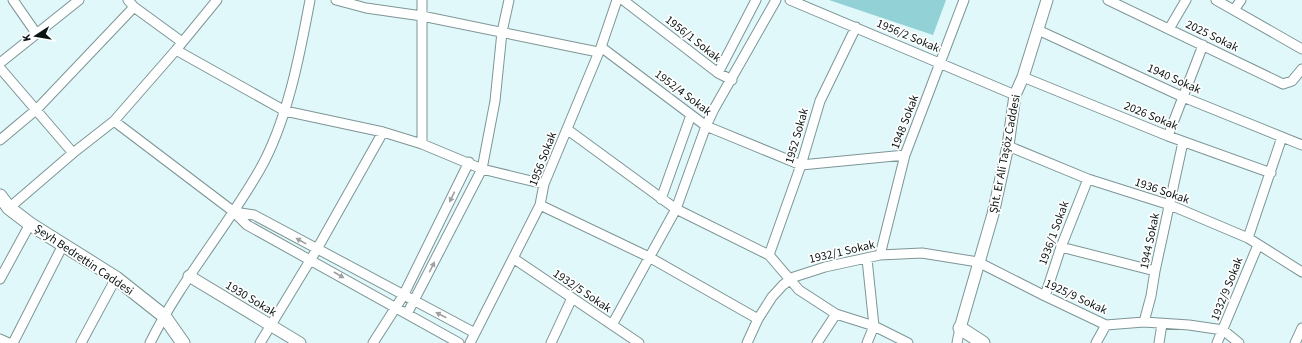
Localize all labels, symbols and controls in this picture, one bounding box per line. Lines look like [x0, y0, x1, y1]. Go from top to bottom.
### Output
street label: 1956/1 Sokak [661, 12, 725, 66]
street label: 1956/2 Sokak [874, 15, 942, 57]
north arrow [16, 16, 56, 56]
street label: 2025 Sokak [1183, 16, 1241, 56]
text: K [19, 33, 35, 43]
street label: 1940 Sokak [1145, 60, 1204, 98]
street label: 1952/4 Sokak [651, 66, 715, 120]
street label: 1948 Sokak [887, 92, 923, 152]
street label: Şht. Er Ali Taşöz Caddesi [985, 93, 1025, 215]
street label: 2026 Sokak [1121, 97, 1181, 135]
street label: 1952 Sokak [781, 106, 813, 166]
street label: 1956 Sokak [525, 129, 561, 189]
street label: 1936 Sokak [1132, 174, 1192, 208]
one-way arrow [449, 191, 455, 203]
street label: 1936/1 Sokak [1035, 198, 1073, 267]
street label: 1944 Sokak [1136, 211, 1164, 271]
street label: Şeyh Bedrettin Caddesi [31, 220, 137, 300]
street label: 1932/1 Sokak [807, 236, 877, 268]
one-way arrow [295, 238, 307, 244]
street label: 1932/9 Sokak [1207, 255, 1247, 323]
one-way arrow [429, 261, 435, 273]
street label: 1932/5 Sokak [549, 265, 615, 317]
one-way arrow [333, 271, 345, 278]
street label: 1925/9 Sokak [1042, 275, 1110, 319]
street label: 1930 Sokak [222, 277, 280, 321]
one-way arrow [435, 312, 447, 319]

